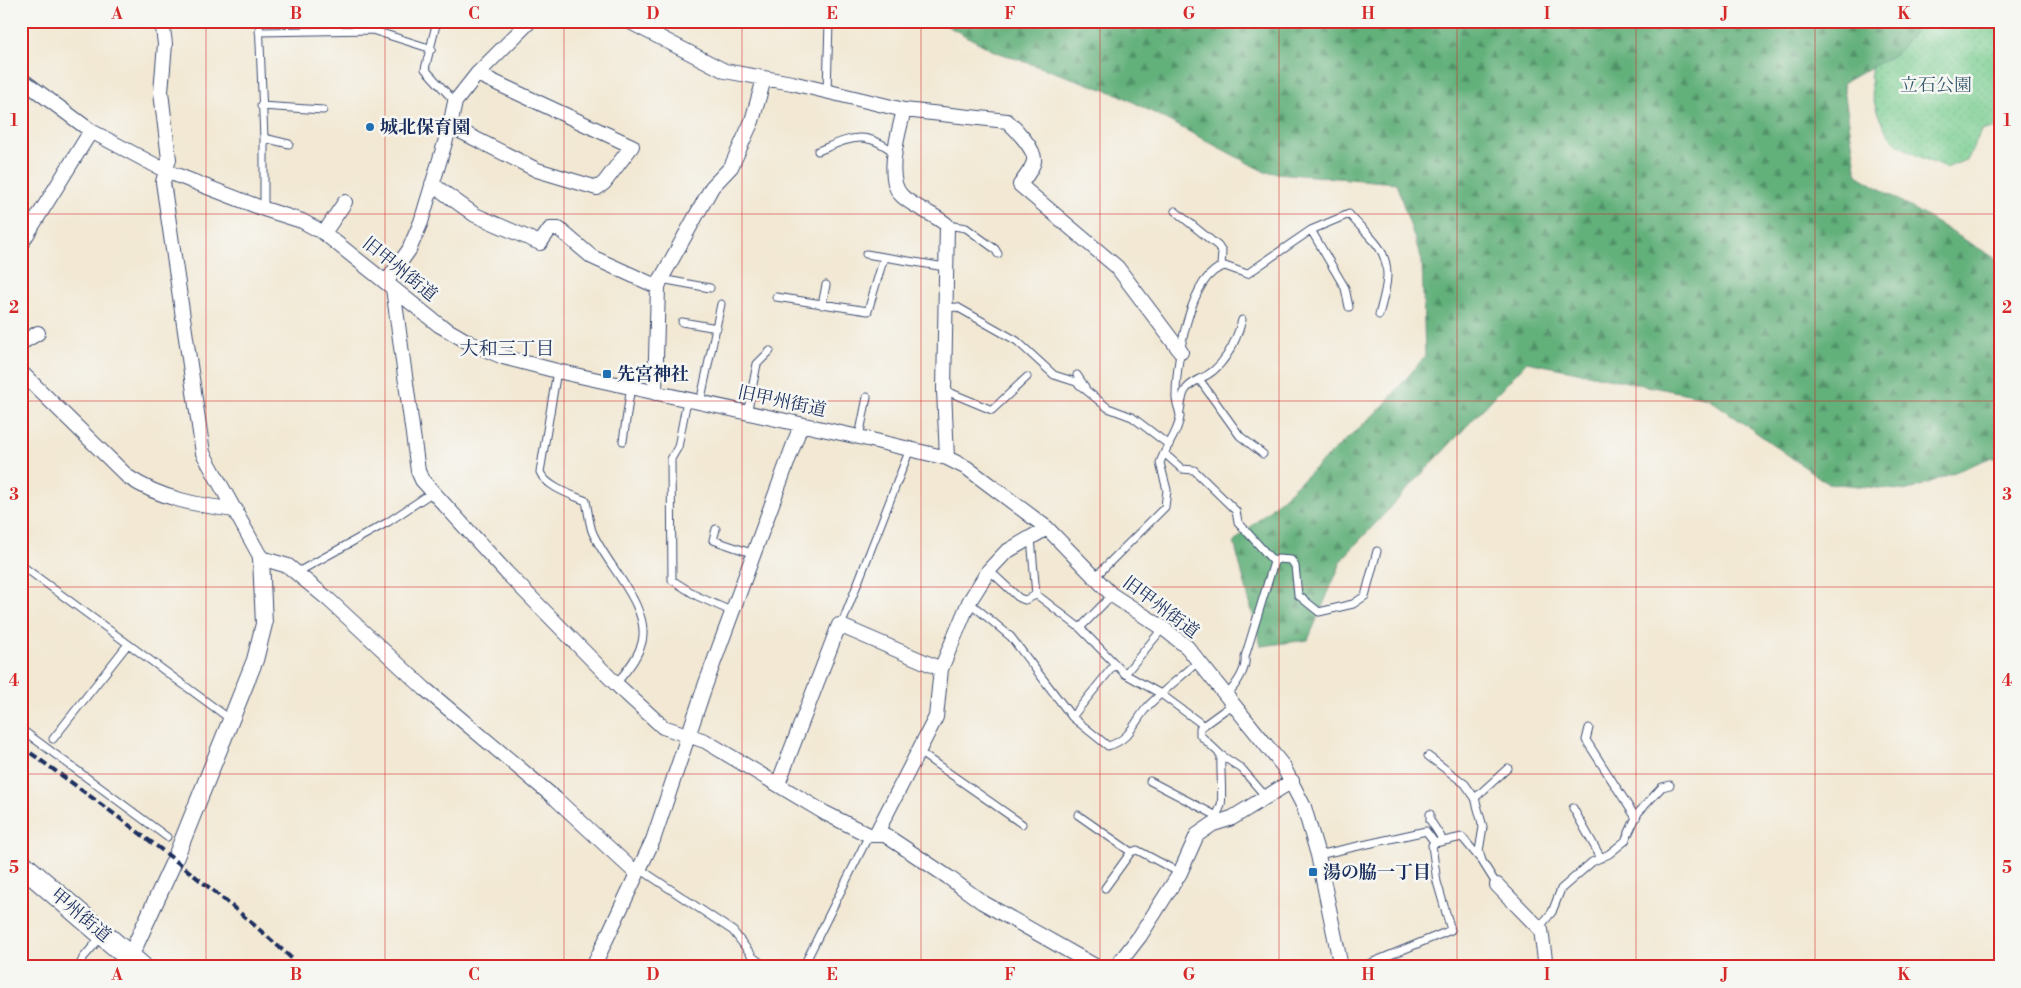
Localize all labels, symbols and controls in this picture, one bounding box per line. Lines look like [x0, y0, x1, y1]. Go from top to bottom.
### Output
text: A [110, 4, 123, 24]
text: B [290, 4, 302, 24]
text: C [468, 4, 480, 24]
text: D [647, 4, 660, 24]
text: E [826, 4, 838, 24]
text: F [1004, 4, 1016, 24]
text: G [1183, 4, 1196, 24]
text: H [1361, 4, 1375, 24]
text: I [1544, 4, 1550, 24]
text: J [1720, 4, 1728, 24]
text: K [1898, 4, 1912, 24]
park label: 立石公園 [1900, 74, 1972, 97]
text: 1 [10, 111, 18, 131]
text: 1 [2003, 111, 2011, 131]
place label: 城北保育園 [380, 116, 470, 139]
marker: 城北保育園 [364, 121, 376, 133]
street label: 旧甲州街道 [357, 232, 442, 307]
text: 2 [9, 298, 19, 318]
text: 2 [2002, 298, 2012, 318]
district label: 大和三丁目 [459, 337, 555, 361]
place label: 先宮神社 [617, 363, 689, 386]
marker: 先宮神社 [601, 368, 613, 380]
street label: 旧甲州街道 [735, 381, 828, 422]
text: 3 [9, 485, 19, 505]
text: 3 [2002, 485, 2012, 505]
street label: 旧甲州街道 [1118, 571, 1204, 644]
text: 4 [9, 671, 20, 691]
text: 4 [2002, 671, 2013, 691]
text: 5 [9, 858, 19, 878]
text: 5 [2002, 858, 2012, 878]
place label: 湯の脇一丁目 [1323, 861, 1431, 884]
marker: 湯の脇一丁目 [1307, 866, 1319, 878]
street label: 甲州街道 [46, 883, 116, 947]
text: A [110, 965, 123, 985]
text: B [290, 965, 302, 985]
text: C [468, 965, 480, 985]
text: D [647, 965, 660, 985]
text: E [826, 965, 838, 985]
text: F [1004, 965, 1016, 985]
text: G [1183, 965, 1196, 985]
text: H [1361, 965, 1375, 985]
text: I [1544, 965, 1550, 985]
text: J [1720, 965, 1728, 985]
text: K [1898, 965, 1912, 985]

